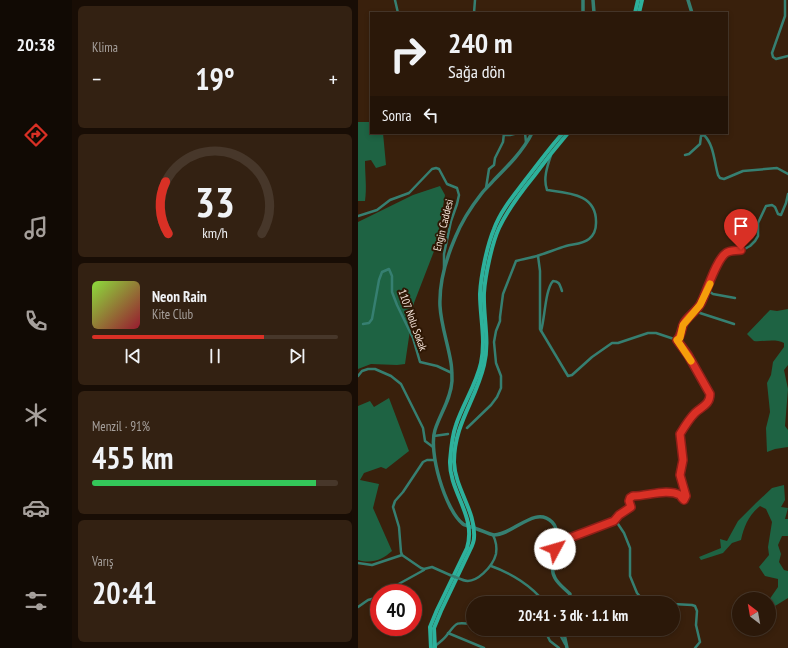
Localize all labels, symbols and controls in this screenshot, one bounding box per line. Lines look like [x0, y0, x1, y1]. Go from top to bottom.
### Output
text: 240 m [448, 24, 512, 61]
icon: right [382, 28, 434, 80]
text: 20:38 [17, 33, 55, 56]
text: Klima [92, 39, 118, 56]
text: 19° [195, 59, 235, 98]
text: Sağa dön [448, 60, 505, 83]
text: − [92, 65, 101, 93]
text: + [329, 65, 338, 93]
icon: left [420, 104, 442, 126]
text: Sonra [382, 106, 412, 125]
icon: directions [22, 121, 50, 149]
text: 33 [195, 174, 235, 227]
street label: Engin Caddesi [430, 197, 456, 253]
pin [724, 209, 758, 250]
icon: music [22, 214, 50, 242]
icon: arrive [730, 215, 752, 237]
text: km/h [202, 222, 228, 241]
text: Neon Rain [152, 287, 207, 306]
street label: 1107 Nolu Sokak [395, 287, 431, 353]
text: Kite Club [152, 306, 193, 323]
icon: phone [22, 307, 50, 335]
icon: previous [122, 345, 144, 367]
icon: pause [204, 345, 226, 367]
icon: next [286, 345, 308, 367]
icon: climate [22, 401, 50, 429]
text: Menzil · 91% [92, 418, 150, 435]
text: 455 km [92, 438, 173, 477]
icon: car [22, 494, 50, 522]
position arrow [534, 528, 576, 570]
text: Varış [92, 553, 113, 570]
text: 20:41 [92, 573, 157, 612]
speed limit sign: 40 [370, 584, 422, 636]
icon: filters [22, 587, 50, 615]
north arrow [732, 592, 776, 636]
map controls [732, 592, 776, 636]
text: 20:41 · 3 dk · 1.1 km [518, 606, 628, 625]

